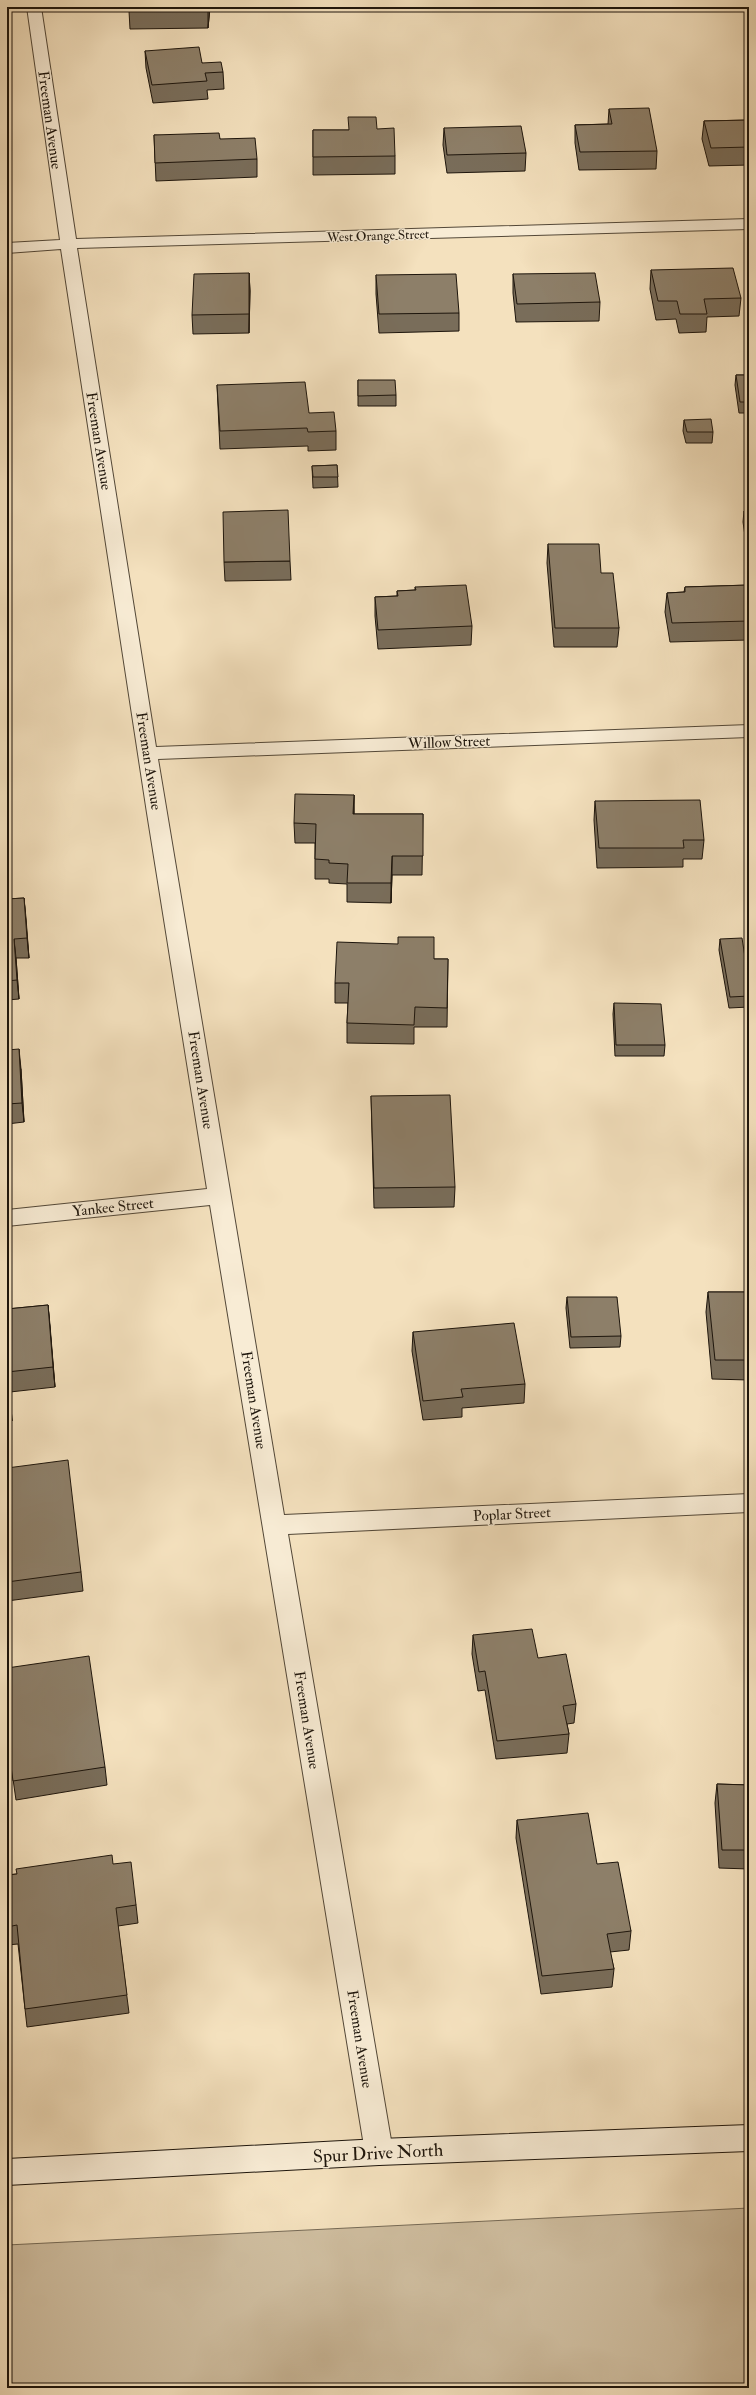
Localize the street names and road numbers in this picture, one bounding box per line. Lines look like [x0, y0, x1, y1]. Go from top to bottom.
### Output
street label: Freeman Avenue [33, 70, 66, 171]
street label: West Orange Street [326, 226, 429, 246]
street label: Freeman Avenue [81, 391, 116, 492]
street label: Freeman Avenue [131, 711, 166, 812]
street label: Willow Street [406, 732, 491, 753]
street label: Freeman Avenue [183, 1030, 218, 1131]
street label: Yankee Street [71, 1194, 155, 1221]
street label: Freeman Avenue [236, 1350, 271, 1451]
street label: Poplar Street [473, 1503, 552, 1527]
street label: Freeman Avenue [289, 1670, 324, 1771]
street label: Freeman Avenue [342, 1989, 377, 2090]
street label: Spur Drive North [312, 2139, 444, 2168]

